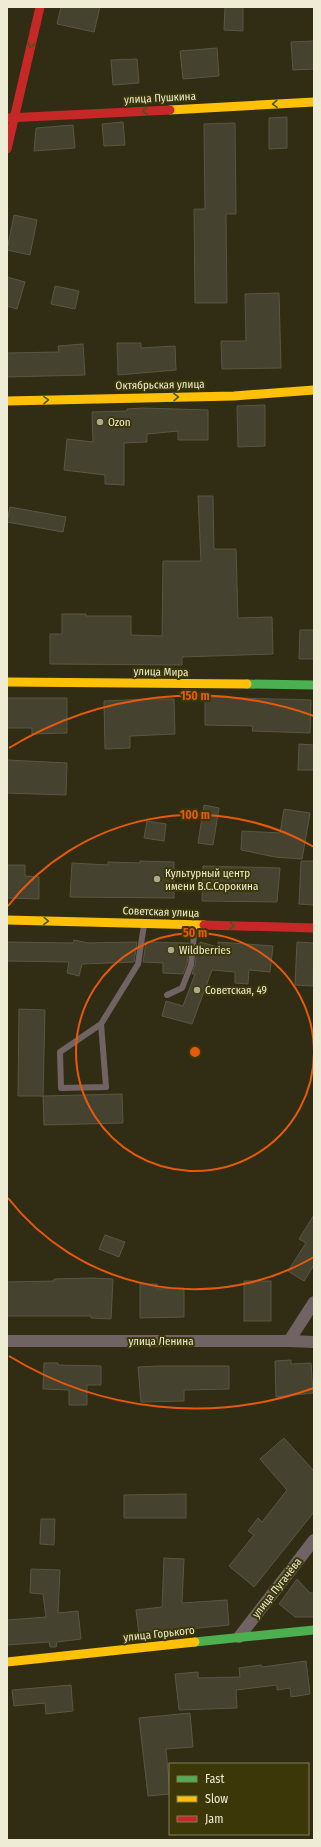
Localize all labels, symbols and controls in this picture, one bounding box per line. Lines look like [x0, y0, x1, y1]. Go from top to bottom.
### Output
one-way arrow [27, 41, 36, 48]
street label: улица Пушкина [124, 90, 196, 106]
one-way arrow [272, 100, 278, 109]
one-way arrow [142, 107, 148, 115]
street label: Октябрьская улица [115, 378, 205, 392]
one-way arrow [173, 393, 179, 401]
one-way arrow [43, 396, 49, 404]
place label: Ozon [108, 416, 131, 429]
marker: Ozon [95, 417, 105, 427]
street label: улица Мира [133, 665, 189, 679]
text: 150 m [180, 689, 210, 703]
text: 100 m [180, 808, 210, 822]
place label: Культурный центр имени В.С.Сорокина [165, 867, 258, 893]
marker: Культурный центр имени В.С.Сорокина [152, 874, 162, 884]
street label: Советская улица [122, 904, 200, 920]
one-way arrow [43, 916, 49, 925]
one-way arrow [229, 921, 235, 930]
text: 50 m [183, 926, 207, 940]
place label: Wildberries [179, 944, 231, 957]
marker: Wildberries [166, 945, 176, 955]
place label: Советская, 49 [205, 984, 267, 997]
marker: Советская, 49 [192, 985, 202, 995]
centre of rings [188, 1045, 202, 1059]
street label: улица Ленина [128, 1335, 194, 1348]
street label: улица Пугачёва [250, 1555, 304, 1621]
street label: улица Горького [123, 1624, 195, 1644]
legend [169, 1763, 309, 1835]
text: Fast [205, 1772, 224, 1786]
text: Slow [205, 1792, 228, 1806]
text: Jam [205, 1812, 223, 1826]

